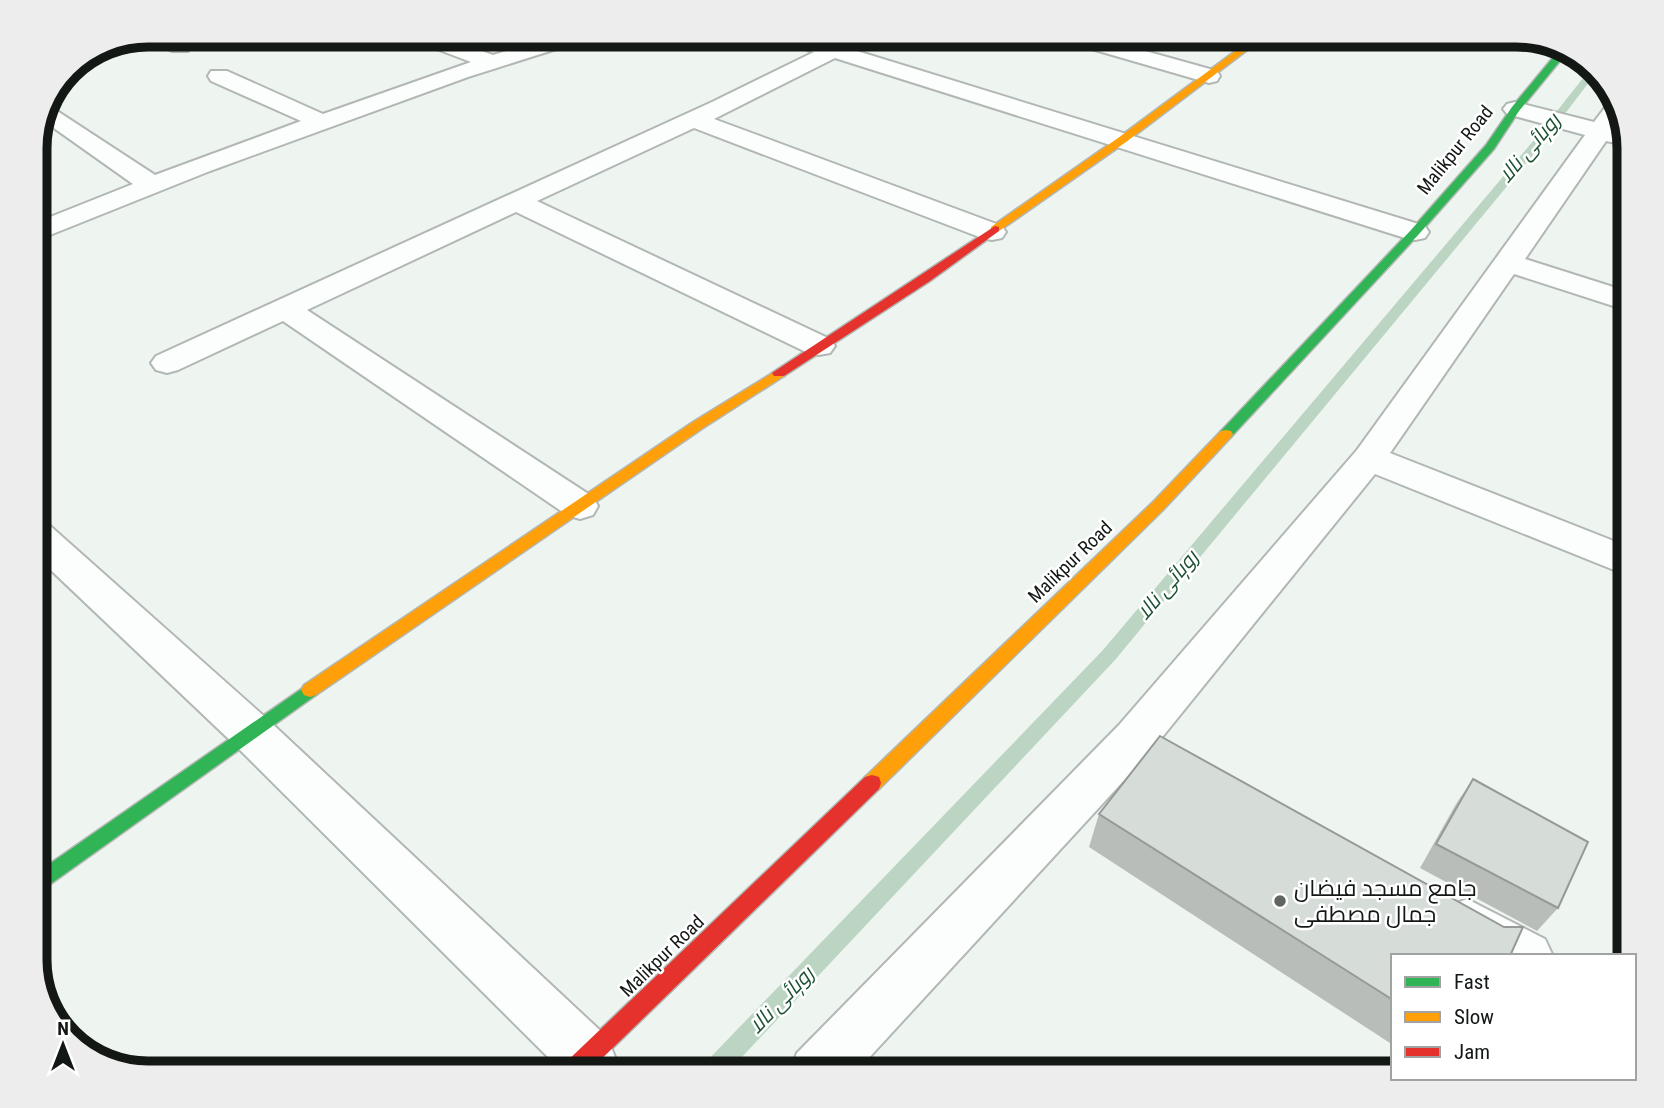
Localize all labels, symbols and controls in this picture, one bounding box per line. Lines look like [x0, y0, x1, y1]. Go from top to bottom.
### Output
street label: Malikpur Road [1412, 101, 1498, 199]
water label: روہائی نالا [1493, 107, 1567, 189]
street label: Malikpur Road [1023, 516, 1117, 608]
water label: روہائی نالا [1131, 544, 1205, 626]
place label: جامع مسجد فیضان جمال مصطفی [1294, 875, 1477, 928]
marker: جامع مسجد فیضان جمال مصطفی [1272, 893, 1288, 909]
street label: Malikpur Road [615, 910, 709, 1002]
legend [1391, 954, 1636, 1080]
water label: روہائی نالا [744, 961, 821, 1040]
text: Fast [1454, 970, 1490, 994]
text: Slow [1454, 1005, 1494, 1029]
north arrow [28, 1010, 98, 1080]
text: N [57, 1017, 69, 1040]
text: Jam [1454, 1040, 1490, 1064]

